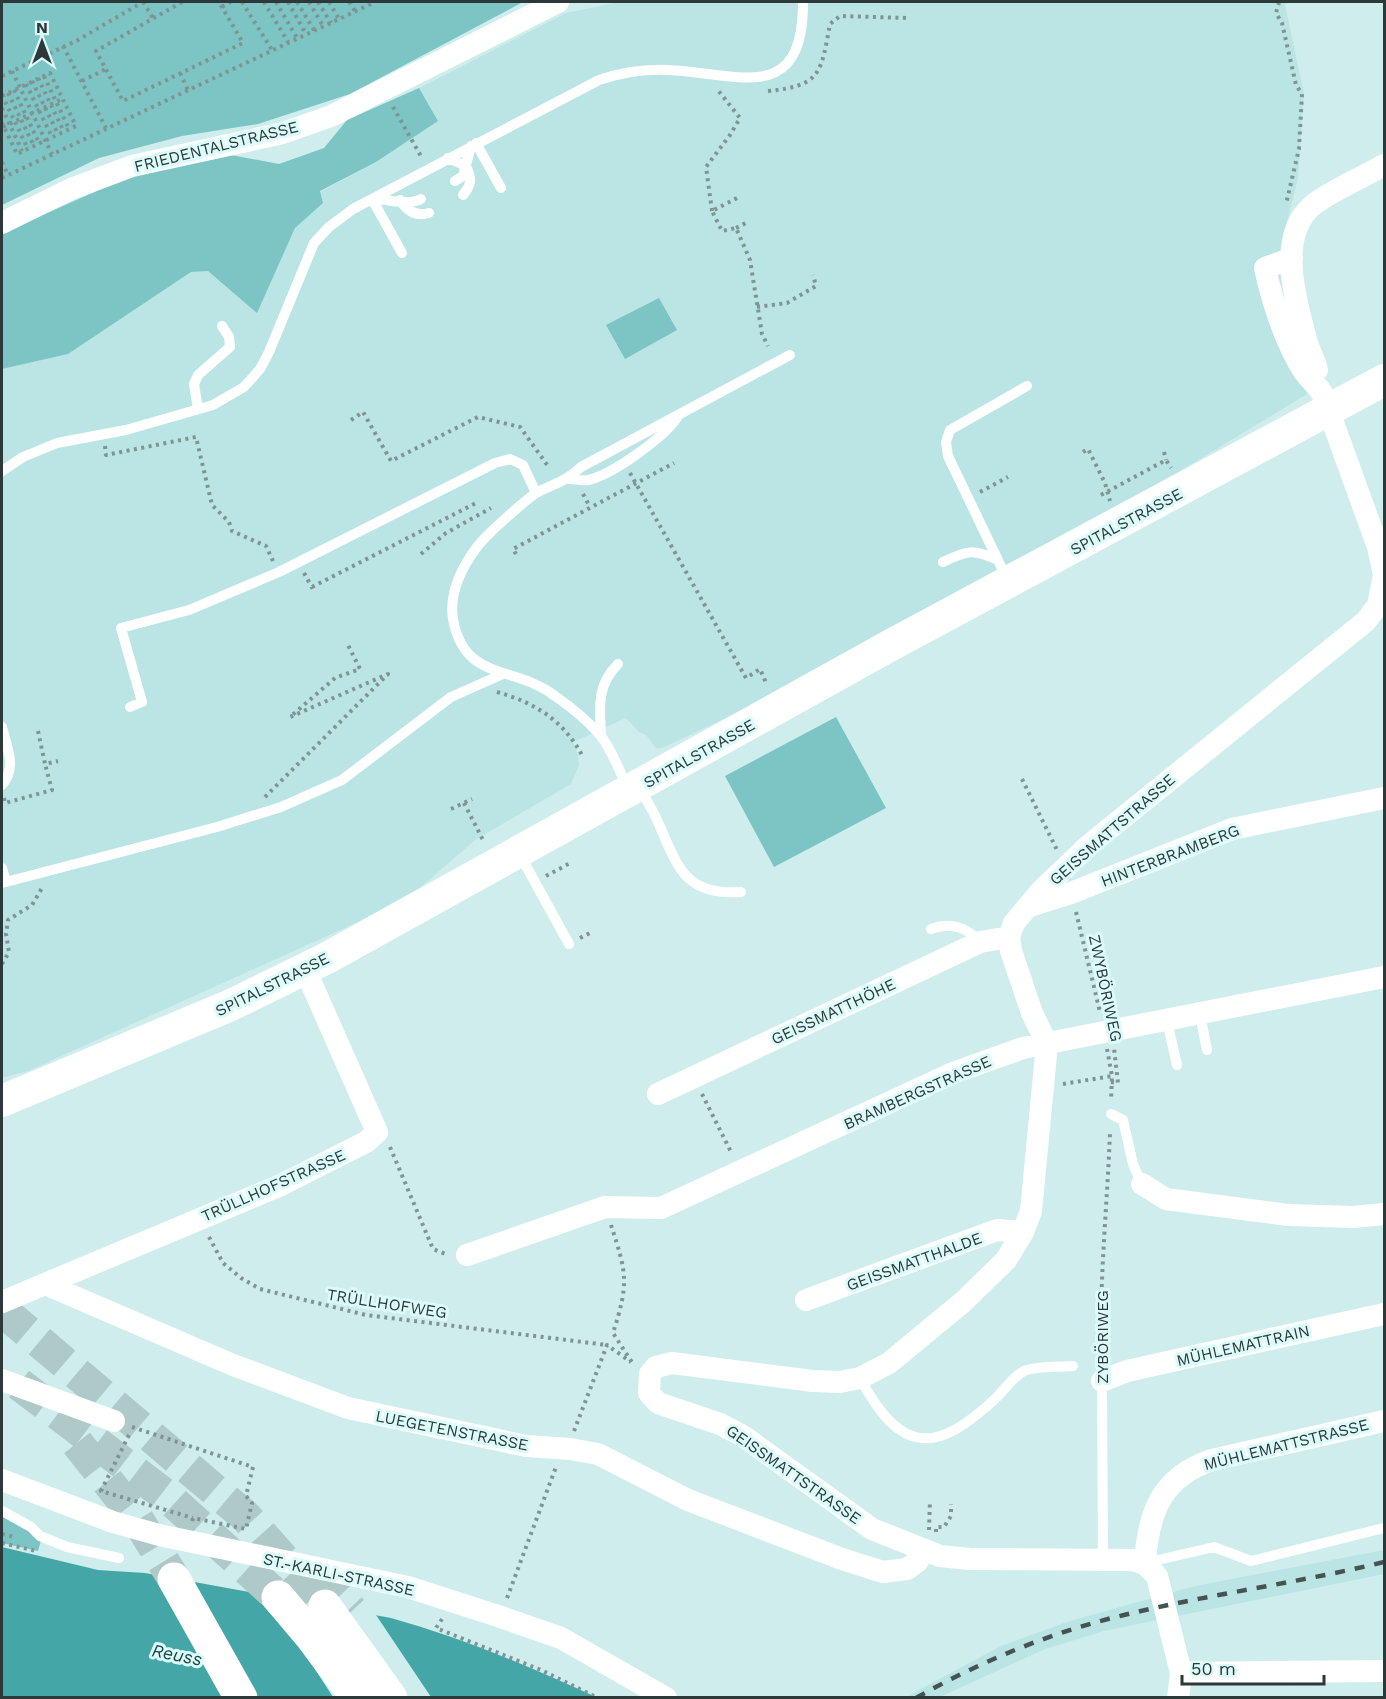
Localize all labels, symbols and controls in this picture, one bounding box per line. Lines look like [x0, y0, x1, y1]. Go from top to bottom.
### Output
north arrow [12, 12, 72, 72]
text: N [36, 18, 48, 37]
street label: FRIEDENTALSTRASSE [132, 117, 300, 176]
street label: SPITALSTRASSE [1067, 484, 1186, 559]
street label: SPITALSTRASSE [640, 715, 758, 792]
street label: GEISSMATTSTRASSE [1046, 770, 1179, 889]
street label: HINTERBRAMBERG [1098, 820, 1242, 891]
street label: ZWYBÖRIWEG [1085, 933, 1126, 1043]
street label: SPITALSTRASSE [212, 949, 332, 1020]
street label: GEISSMATTHÖHE [768, 974, 898, 1049]
street label: BRAMBERGSTRASSE [841, 1051, 994, 1134]
street label: TRÜLLHOFSTRASSE [198, 1145, 348, 1226]
street label: GEISSMATTHALDE [844, 1228, 985, 1295]
street label: TRÜLLHOFWEG [326, 1285, 448, 1322]
street label: ZYBÖRIWEG [1093, 1290, 1112, 1384]
street label: MÜHLEMATTRAIN [1175, 1321, 1312, 1370]
street label: LUEGETENSTRASSE [374, 1406, 530, 1455]
street label: MÜHLEMATTSTRASSE [1202, 1415, 1371, 1474]
street label: GEISSMATTSTRASSE [723, 1421, 865, 1528]
street label: ST.-KARLI-STRASSE [262, 1549, 416, 1600]
water label: Reuss [150, 1639, 204, 1670]
scale bar [1182, 1648, 1324, 1686]
text: 50 m [1191, 1658, 1236, 1679]

